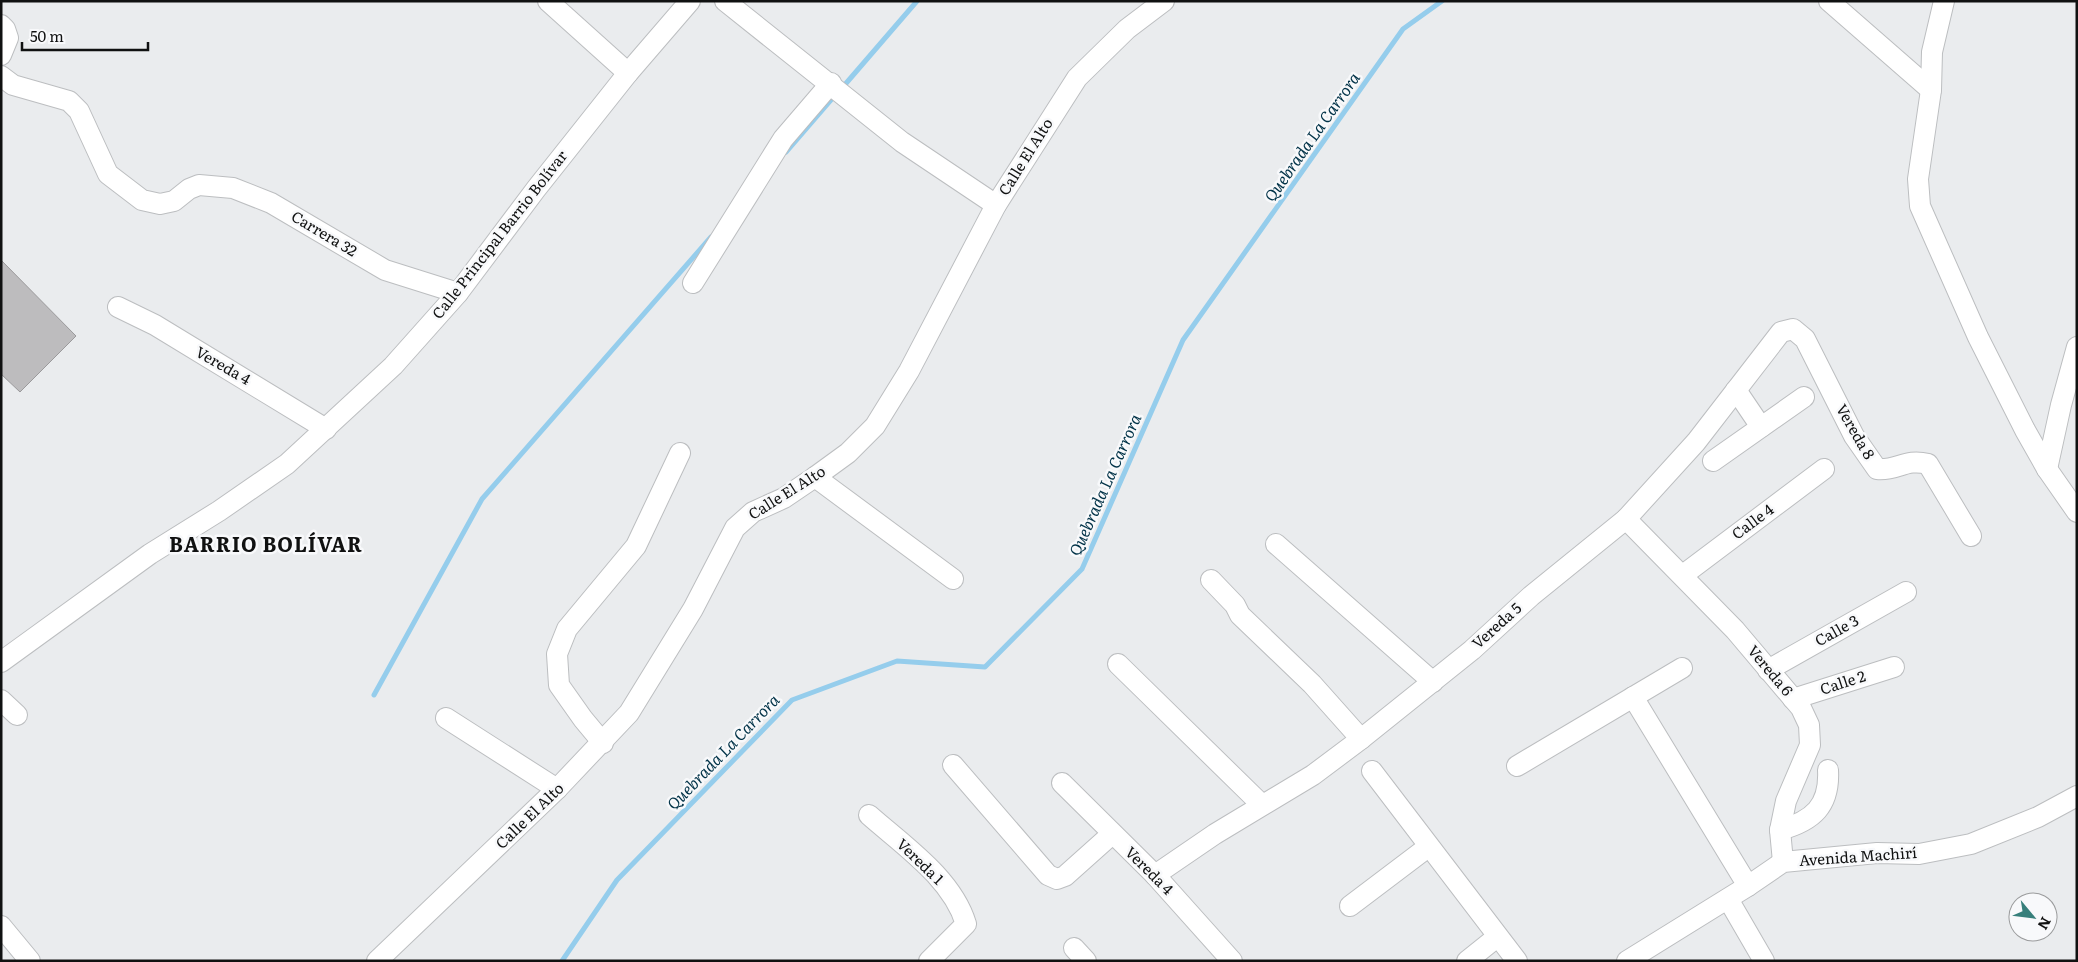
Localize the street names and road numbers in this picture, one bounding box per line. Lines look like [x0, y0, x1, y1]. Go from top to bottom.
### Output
street label: Calle El Alto [992, 113, 1058, 199]
street label: Calle Principal Barrio Bolívar [426, 145, 572, 323]
street label: Carrera 32 [287, 204, 362, 262]
street label: Vereda 4 [192, 340, 256, 390]
street label: Vereda 8 [1831, 399, 1881, 463]
street label: Calle El Alto [743, 459, 829, 525]
street label: Calle 4 [1726, 497, 1778, 544]
street label: Vereda 5 [1466, 596, 1526, 653]
street label: Calle 3 [1810, 608, 1863, 651]
street label: Vereda 6 [1743, 640, 1799, 701]
street label: Calle 2 [1817, 663, 1869, 700]
street label: Calle El Alto [490, 776, 568, 854]
street label: Vereda 1 [892, 832, 950, 889]
street label: Vereda 4 [1121, 840, 1180, 899]
street label: Avenida Machirí [1798, 840, 1918, 871]

